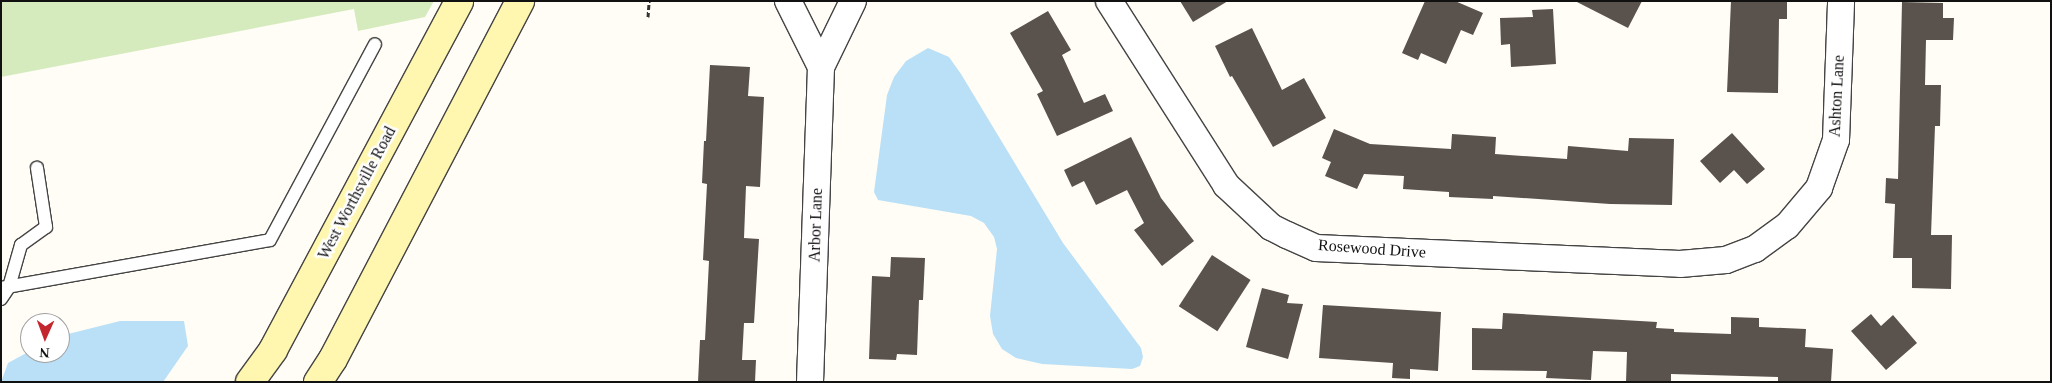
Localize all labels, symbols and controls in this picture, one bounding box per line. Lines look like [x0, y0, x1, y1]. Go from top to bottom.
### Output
street label: Ashton Lane [1825, 54, 1849, 138]
street label: West Worthsville Road [314, 123, 400, 263]
street label: Arbor Lane [805, 188, 827, 262]
street label: Rosewood Drive [1317, 236, 1427, 262]
north arrow [20, 313, 70, 363]
text: N [39, 345, 50, 360]

